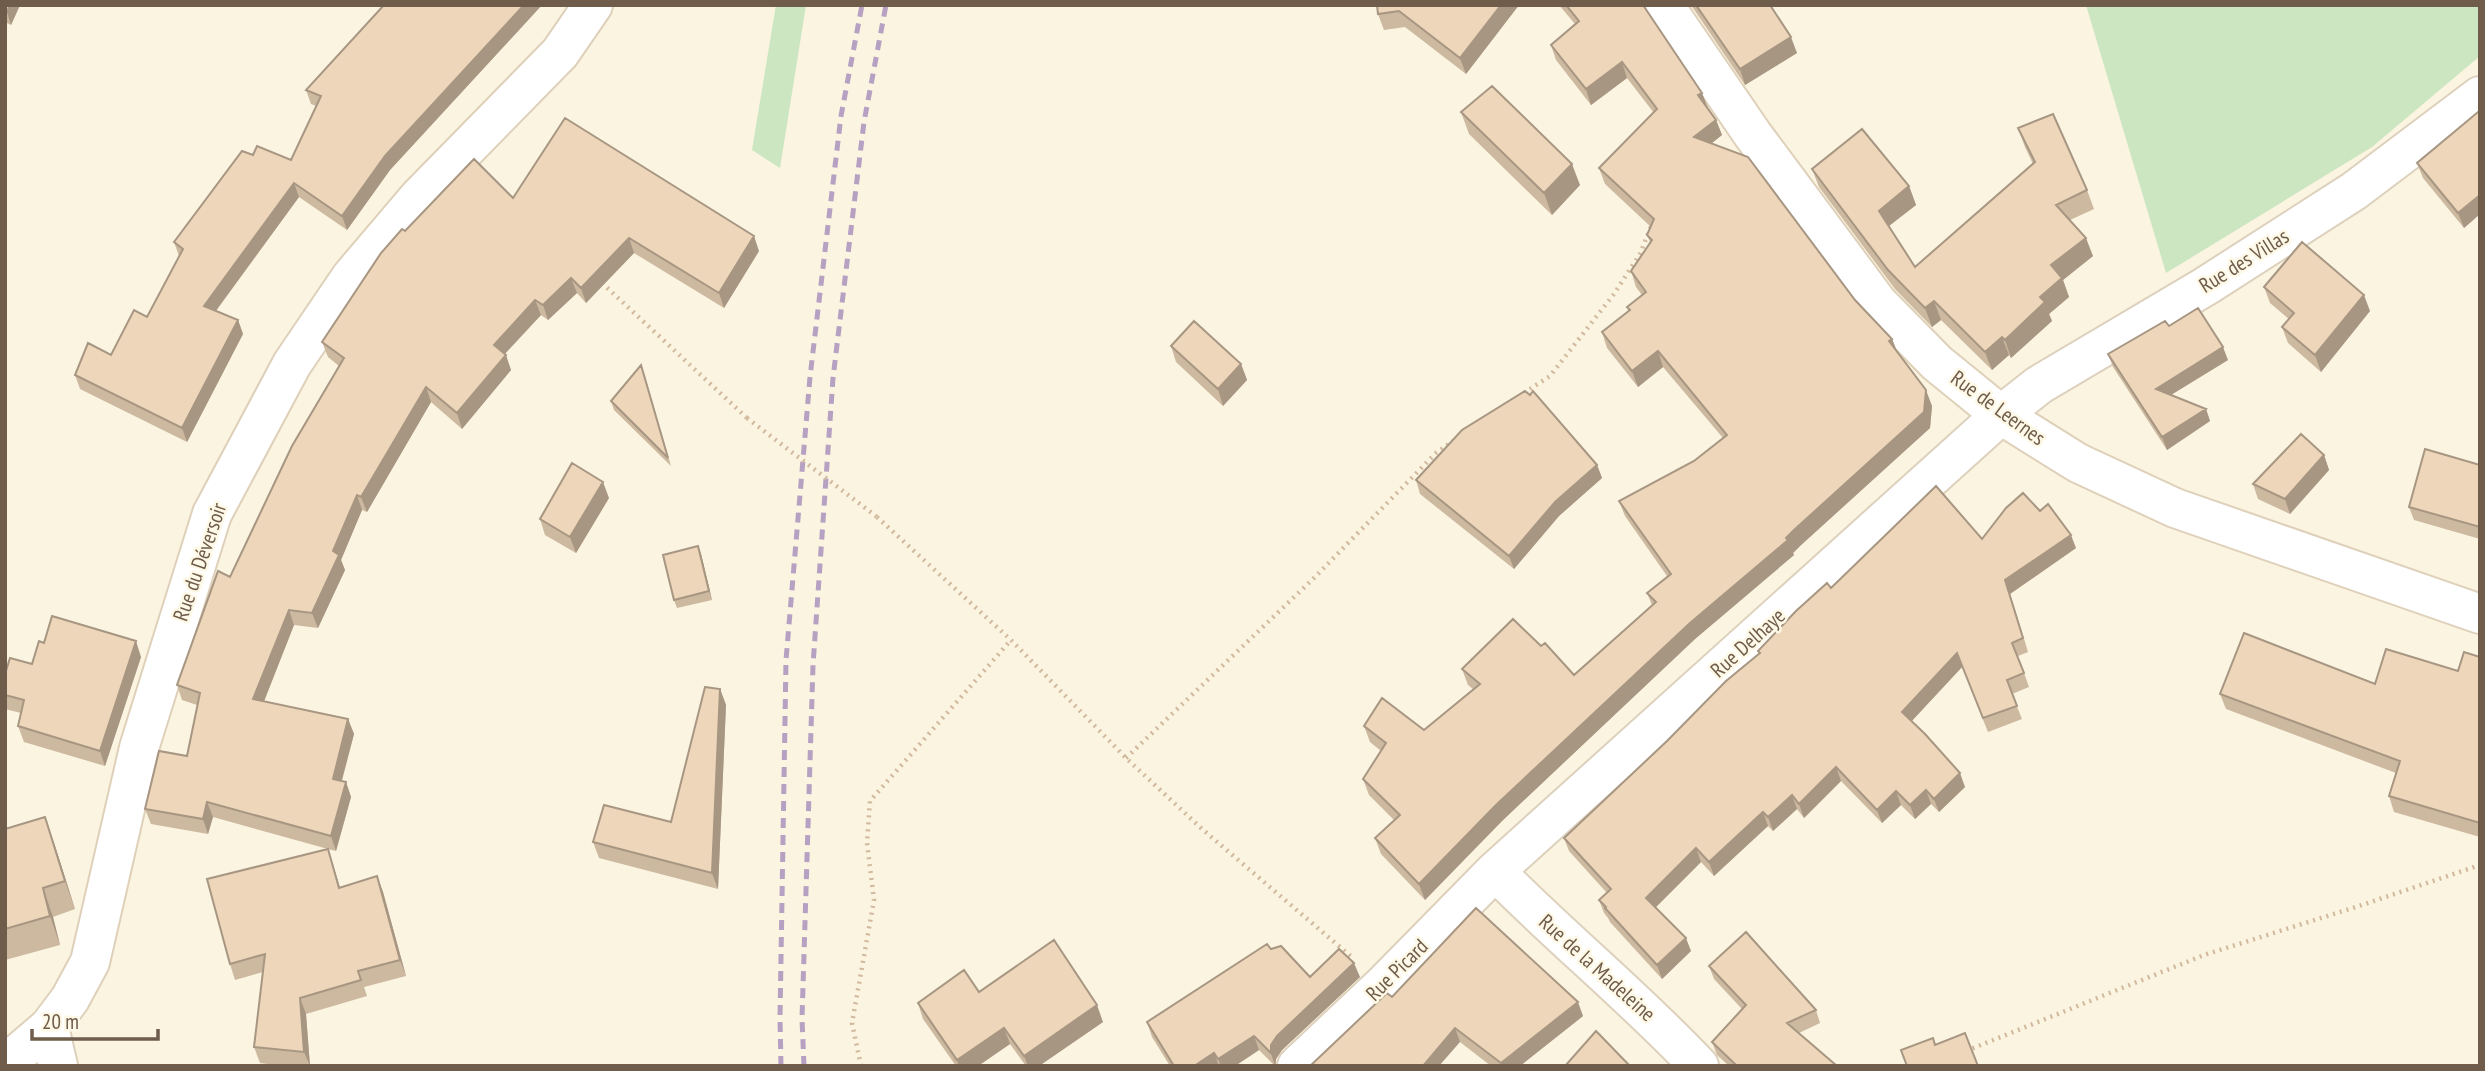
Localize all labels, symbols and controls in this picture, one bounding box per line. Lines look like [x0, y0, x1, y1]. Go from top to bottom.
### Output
street label: Rue des Villas [2194, 222, 2294, 299]
street label: Rue de Leernes [1946, 364, 2051, 451]
street label: Rue du Déversoir [167, 499, 232, 625]
street label: Rue Delhaye [1705, 602, 1791, 683]
street label: Rue de la Madeleine [1533, 908, 1661, 1027]
street label: Rue Picard [1360, 933, 1433, 1006]
scale bar [32, 998, 158, 1042]
text: 20 m [42, 1008, 79, 1035]

